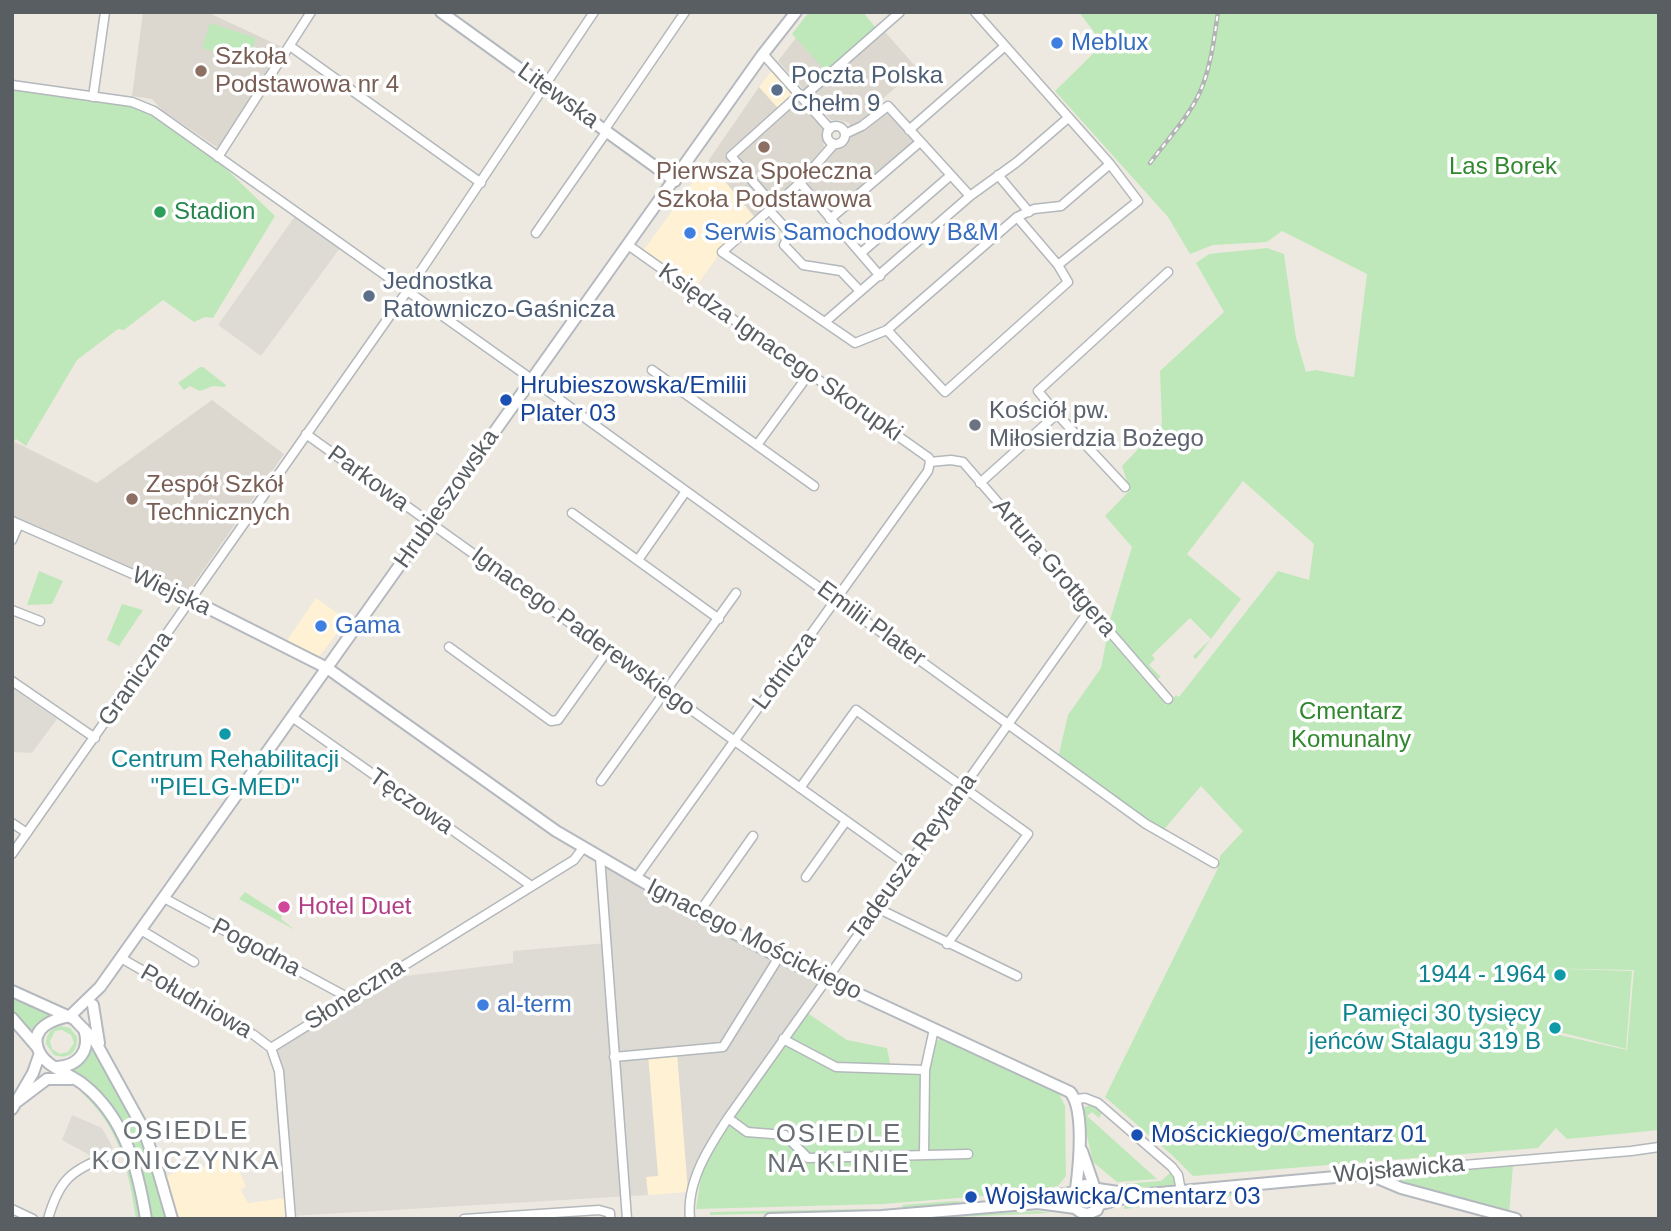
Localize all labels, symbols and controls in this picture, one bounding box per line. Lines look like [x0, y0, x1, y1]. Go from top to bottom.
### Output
place label: Meblux [1071, 29, 1148, 57]
marker: Meblux [1049, 35, 1065, 51]
place label: Szkoła Podstawowa nr 4 [215, 43, 399, 99]
street label: Litewska [512, 57, 604, 135]
place label: Poczta Polska Chełm 9 [791, 62, 943, 118]
marker: Szkoła Podstawowa nr 4 [193, 63, 209, 79]
marker: Poczta Polska Chełm 9 [769, 82, 785, 98]
marker: Pierwsza Społeczna Szkoła Podstawowa [756, 139, 772, 155]
park label: Las Borek [1449, 153, 1557, 181]
place label: Pierwsza Społeczna Szkoła Podstawowa [656, 158, 872, 214]
place label: Stadion [174, 198, 255, 226]
marker: Stadion [152, 204, 168, 220]
place label: Serwis Samochodowy B&M [704, 219, 999, 247]
marker: Serwis Samochodowy B&M [682, 225, 698, 241]
street label: Księdza Ignacego Skorupki [653, 258, 907, 448]
place label: Jednostka Ratowniczo-Gaśnicza [383, 268, 615, 324]
marker: Jednostka Ratowniczo-Gaśnicza [361, 288, 377, 304]
place label: Hrubieszowska/Emilii Plater 03 [520, 372, 747, 428]
marker: Hrubieszowska/Emilii Plater 03 [498, 392, 514, 408]
place label: Kościół pw. Miłosierdzia Bożego [989, 397, 1204, 453]
marker: Kościół pw. Miłosierdzia Bożego [967, 417, 983, 433]
street label: Hrubieszowska [389, 424, 505, 574]
street label: Parkowa [322, 440, 414, 518]
place label: Zespół Szkół Technicznych [146, 471, 290, 527]
marker: Zespół Szkół Technicznych [124, 491, 140, 507]
street label: Artura Grottgera [986, 493, 1122, 643]
street label: Ignacego Paderewskiego [466, 541, 700, 723]
street label: Wiejska [127, 561, 215, 623]
street label: Emilii Plater [811, 575, 931, 673]
place label: Gama [335, 612, 400, 640]
marker: Gama [313, 618, 329, 634]
street label: Graniczna [93, 626, 179, 732]
street label: Lotnicza [747, 626, 823, 716]
park label: Cmentarz Komunalny [1291, 698, 1411, 754]
marker: Centrum Rehabilitacji "PIELG-MED" [217, 726, 233, 742]
place label: Centrum Rehabilitacji "PIELG-MED" [111, 746, 339, 802]
street label: Tęczowa [363, 763, 459, 841]
street label: Tadeusza Reytana [843, 768, 983, 946]
street label: Ignacego Mościckiego [642, 873, 866, 1007]
place label: Hotel Duet [298, 893, 411, 921]
marker: Hotel Duet [276, 899, 292, 915]
street label: Pogodna [207, 913, 305, 983]
street label: Słoneczna [300, 953, 410, 1037]
street label: Południowa [135, 959, 257, 1045]
place label: 1944 - 1964 [1418, 961, 1546, 989]
marker: 1944 - 1964 [1552, 967, 1568, 983]
place label: al-term [497, 991, 572, 1019]
marker: al-term [475, 997, 491, 1013]
place label: Pamięci 30 tysięcy jeńców Stalagu 319 B [1309, 1000, 1541, 1056]
marker: Pamięci 30 tysięcy jeńców Stalagu 319 B [1547, 1020, 1563, 1036]
district label: OSIEDLE KONICZYNKA [93, 1116, 279, 1178]
district label: OSIEDLE NA KLINIE [768, 1119, 910, 1180]
place label: Mościckiego/Cmentarz 01 [1151, 1121, 1427, 1149]
marker: Mościckiego/Cmentarz 01 [1129, 1127, 1145, 1143]
street label: Wojsławicka [1332, 1150, 1466, 1190]
place label: Wojsławicka/Cmentarz 03 [985, 1183, 1261, 1211]
marker: Wojsławicka/Cmentarz 03 [963, 1189, 979, 1205]

